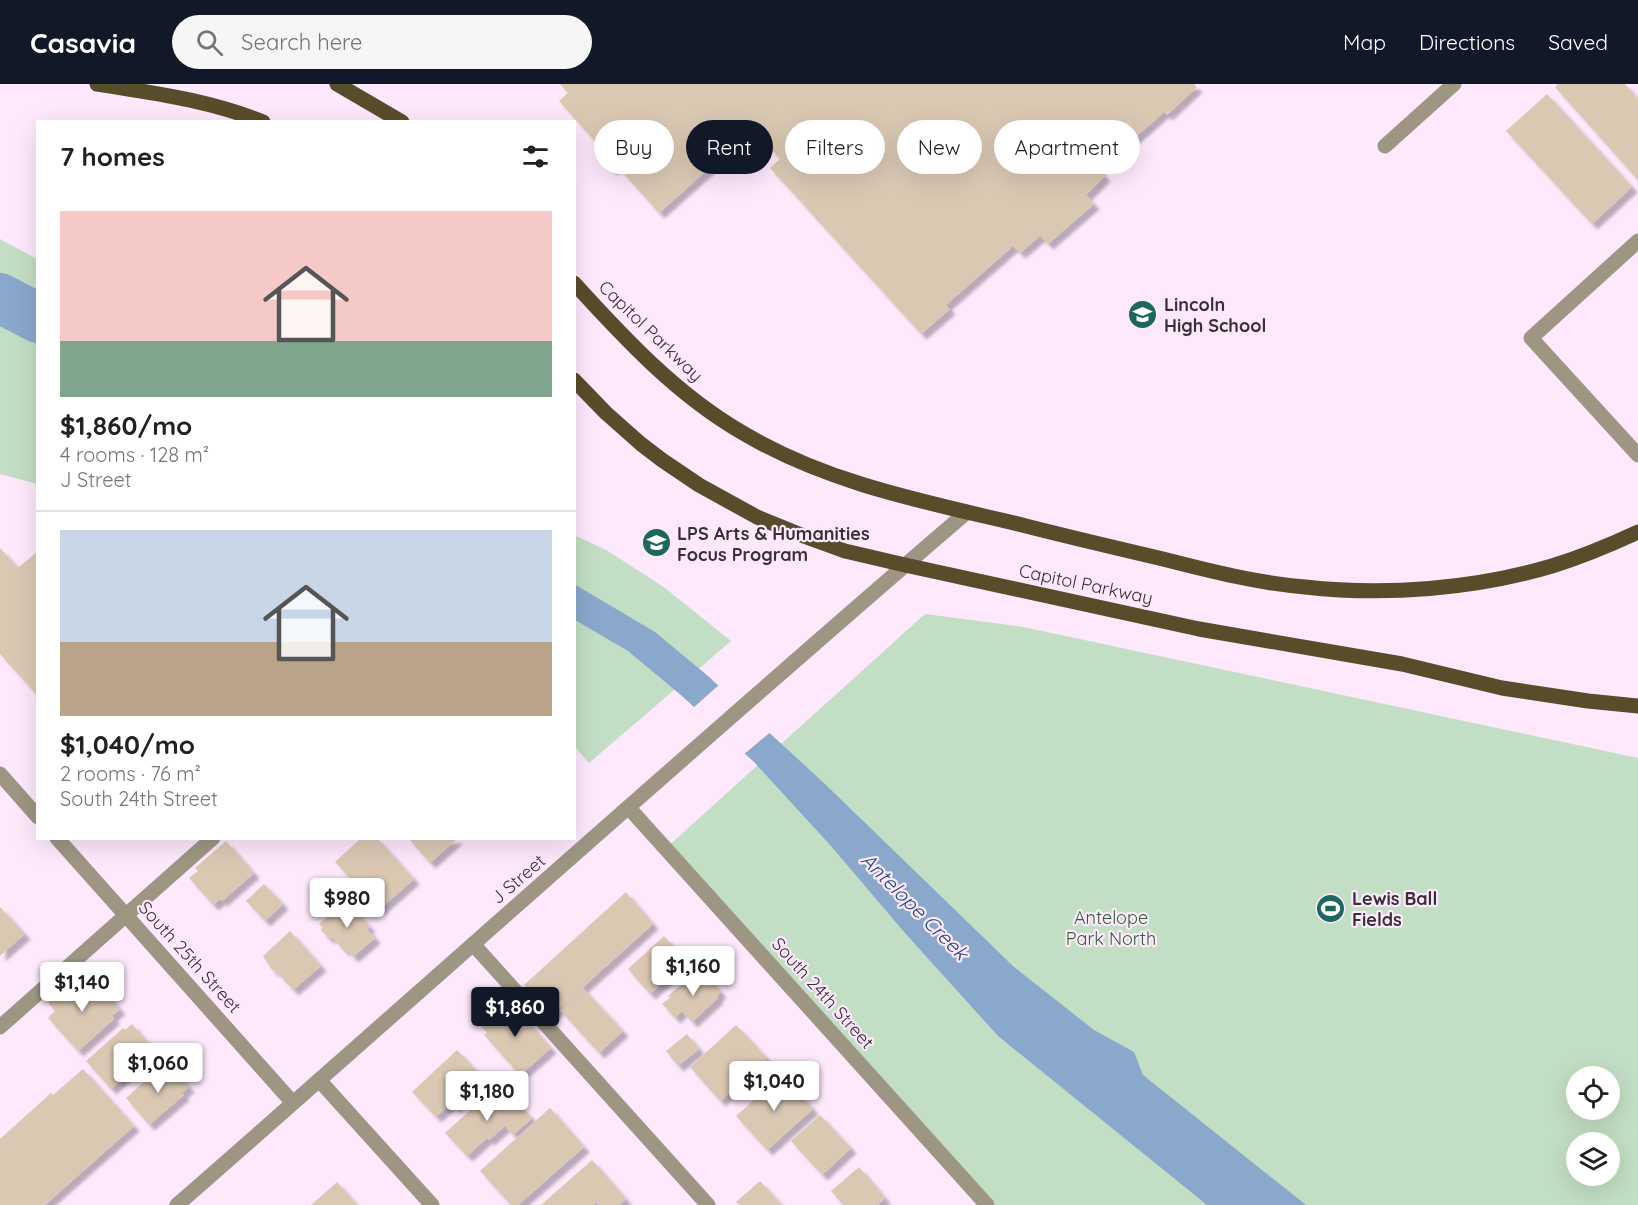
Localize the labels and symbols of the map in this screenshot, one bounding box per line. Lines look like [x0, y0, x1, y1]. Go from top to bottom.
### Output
street label: Capitol Parkway [594, 275, 708, 387]
place label: Lincoln High School [1164, 293, 1266, 337]
school or university icon: Lincoln High School [1127, 298, 1159, 330]
place label: LPS Arts & Humanities Focus Program [677, 522, 870, 566]
school or university icon: LPS Arts & Humanities Focus Program [640, 527, 672, 559]
street label: Capitol Parkway [1017, 559, 1155, 609]
water label: Antelope Creek [856, 847, 975, 966]
street label: J Street [486, 849, 550, 909]
pin: $980 [311, 878, 383, 929]
place label: Lewis Ball Fields [1352, 887, 1437, 931]
sports icon: Lewis Ball Fields [1315, 892, 1347, 924]
street label: South 25th Street [134, 896, 246, 1018]
park label: Antelope Park North [1066, 906, 1156, 950]
street label: South 24th Street [767, 933, 879, 1053]
pin: $1,160 [644, 946, 742, 997]
pin: $1,140 [33, 962, 131, 1013]
pin: $1,860 [466, 987, 564, 1038]
pin: $1,060 [109, 1043, 207, 1094]
pin: $1,040 [725, 1061, 823, 1112]
pin: $1,180 [438, 1071, 536, 1122]

